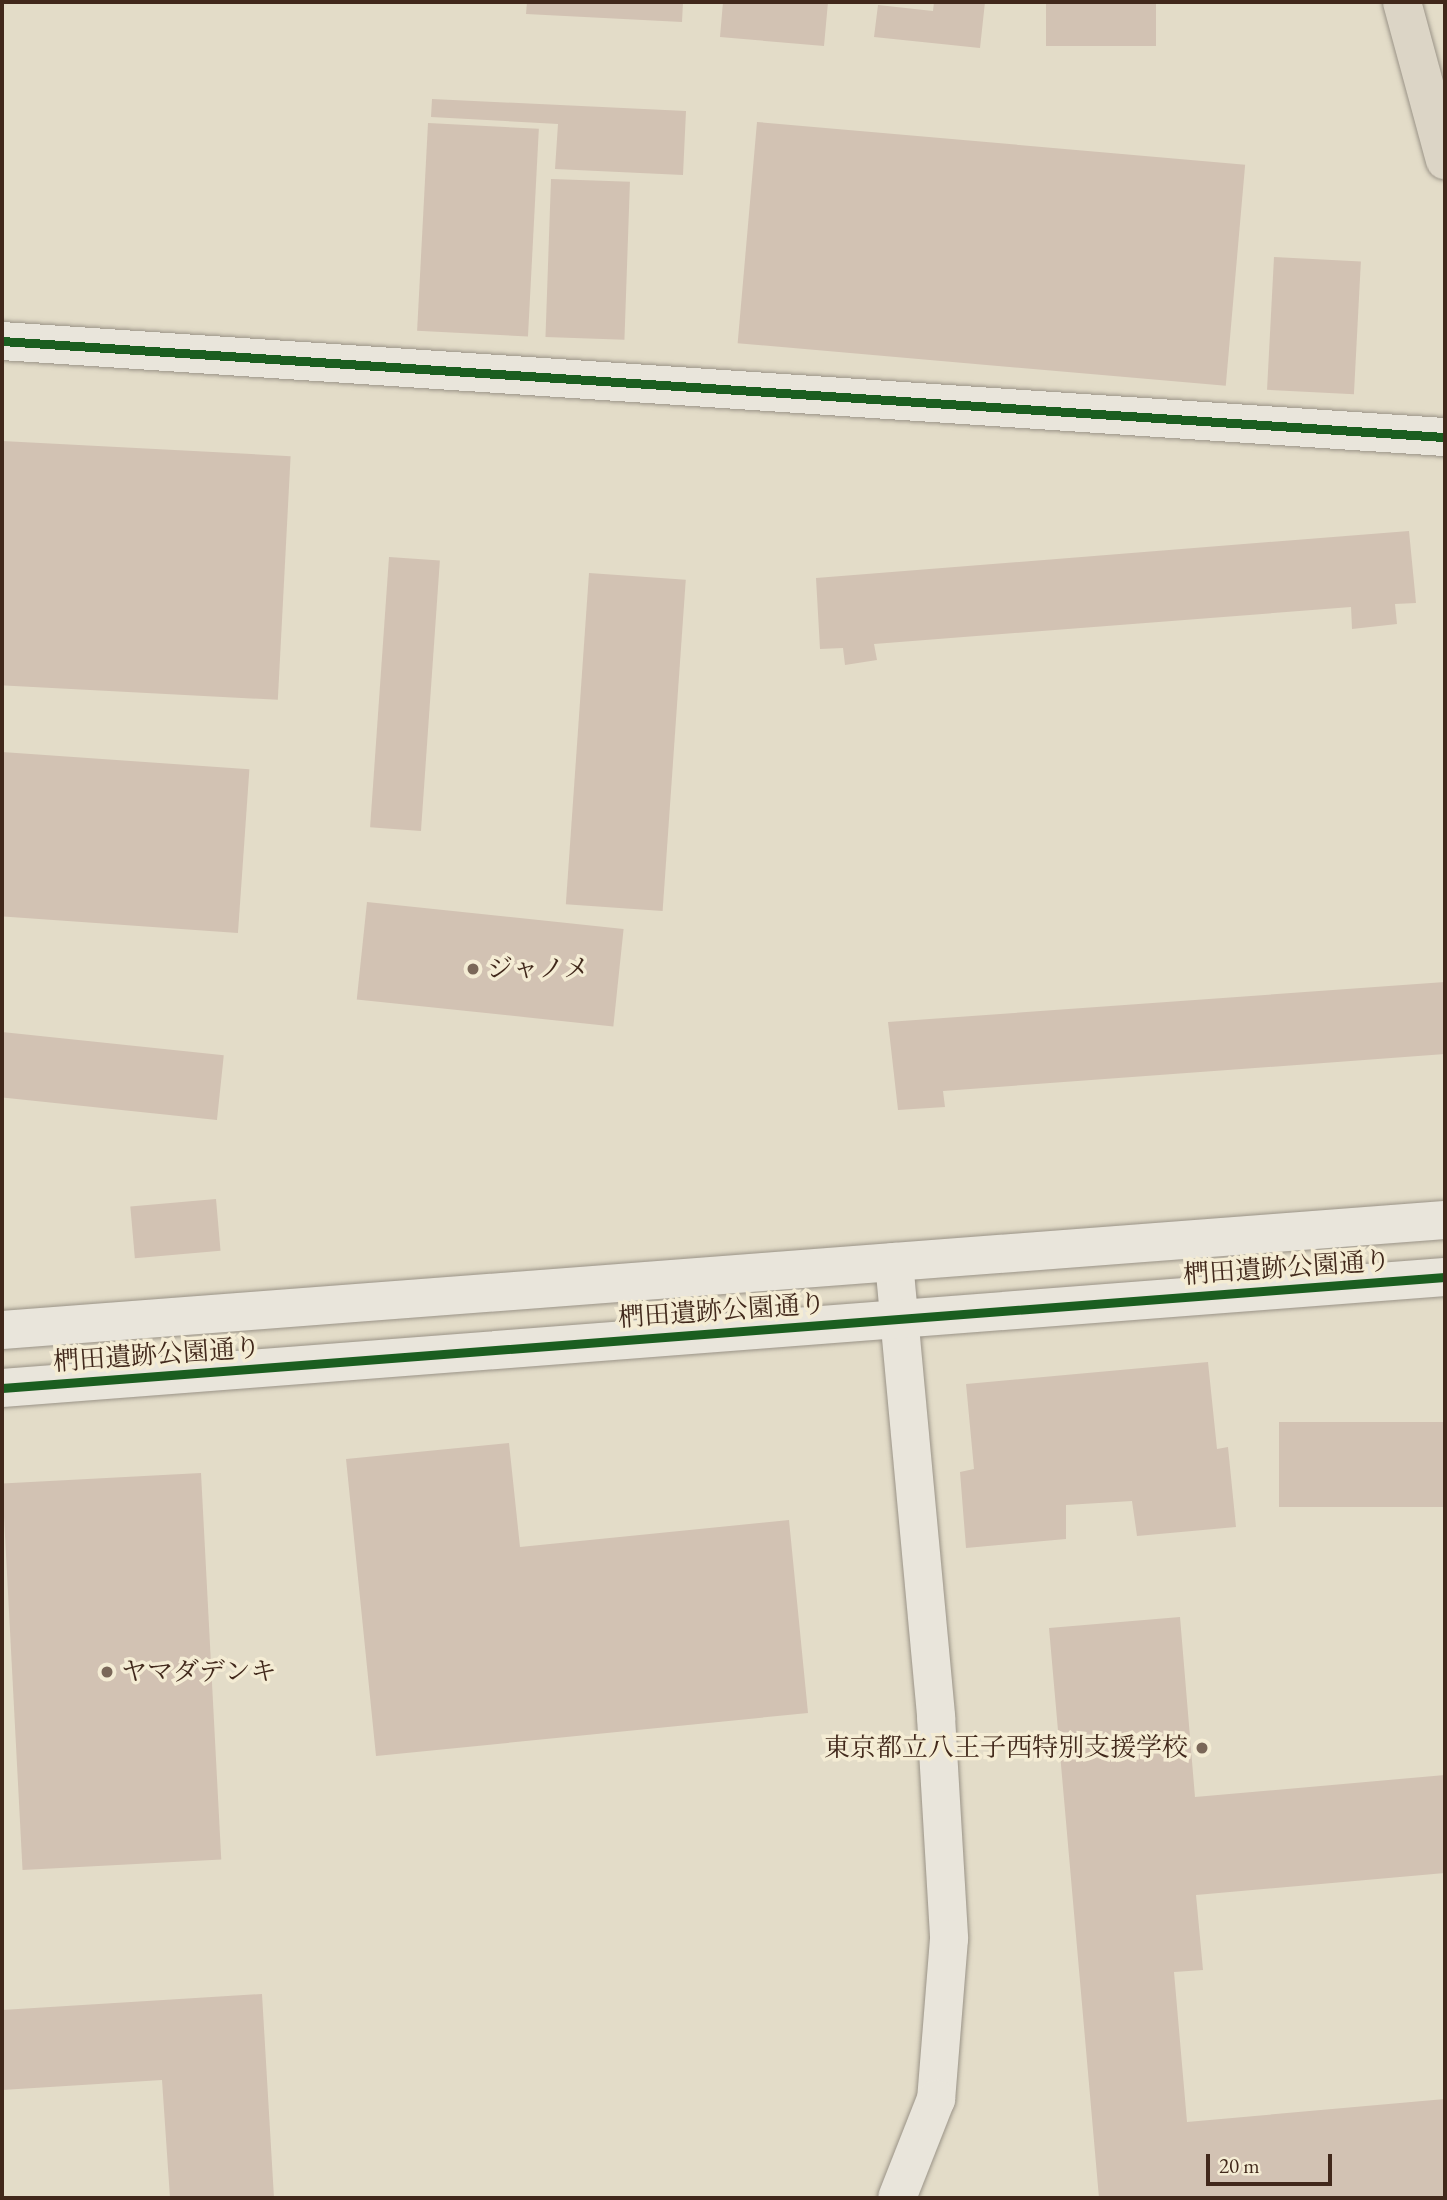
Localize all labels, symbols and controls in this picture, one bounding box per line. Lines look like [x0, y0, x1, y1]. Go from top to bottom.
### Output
place label: ジャノメ [487, 953, 591, 985]
marker: ジャノメ [465, 961, 481, 977]
street label: 椚田遺跡公園通り [1182, 1245, 1392, 1291]
street label: 椚田遺跡公園通り [617, 1288, 827, 1334]
street label: 椚田遺跡公園通り [52, 1332, 262, 1378]
place label: ヤマダデンキ [121, 1656, 277, 1688]
marker: ヤマダデンキ [99, 1664, 115, 1680]
place label: 東京都立八王子西特別支援学校 [824, 1732, 1188, 1764]
marker: 東京都立八王子西特別支援学校 [1194, 1740, 1210, 1756]
scale bar [1209, 2140, 1335, 2184]
text: 20 m [1219, 2152, 1260, 2179]

